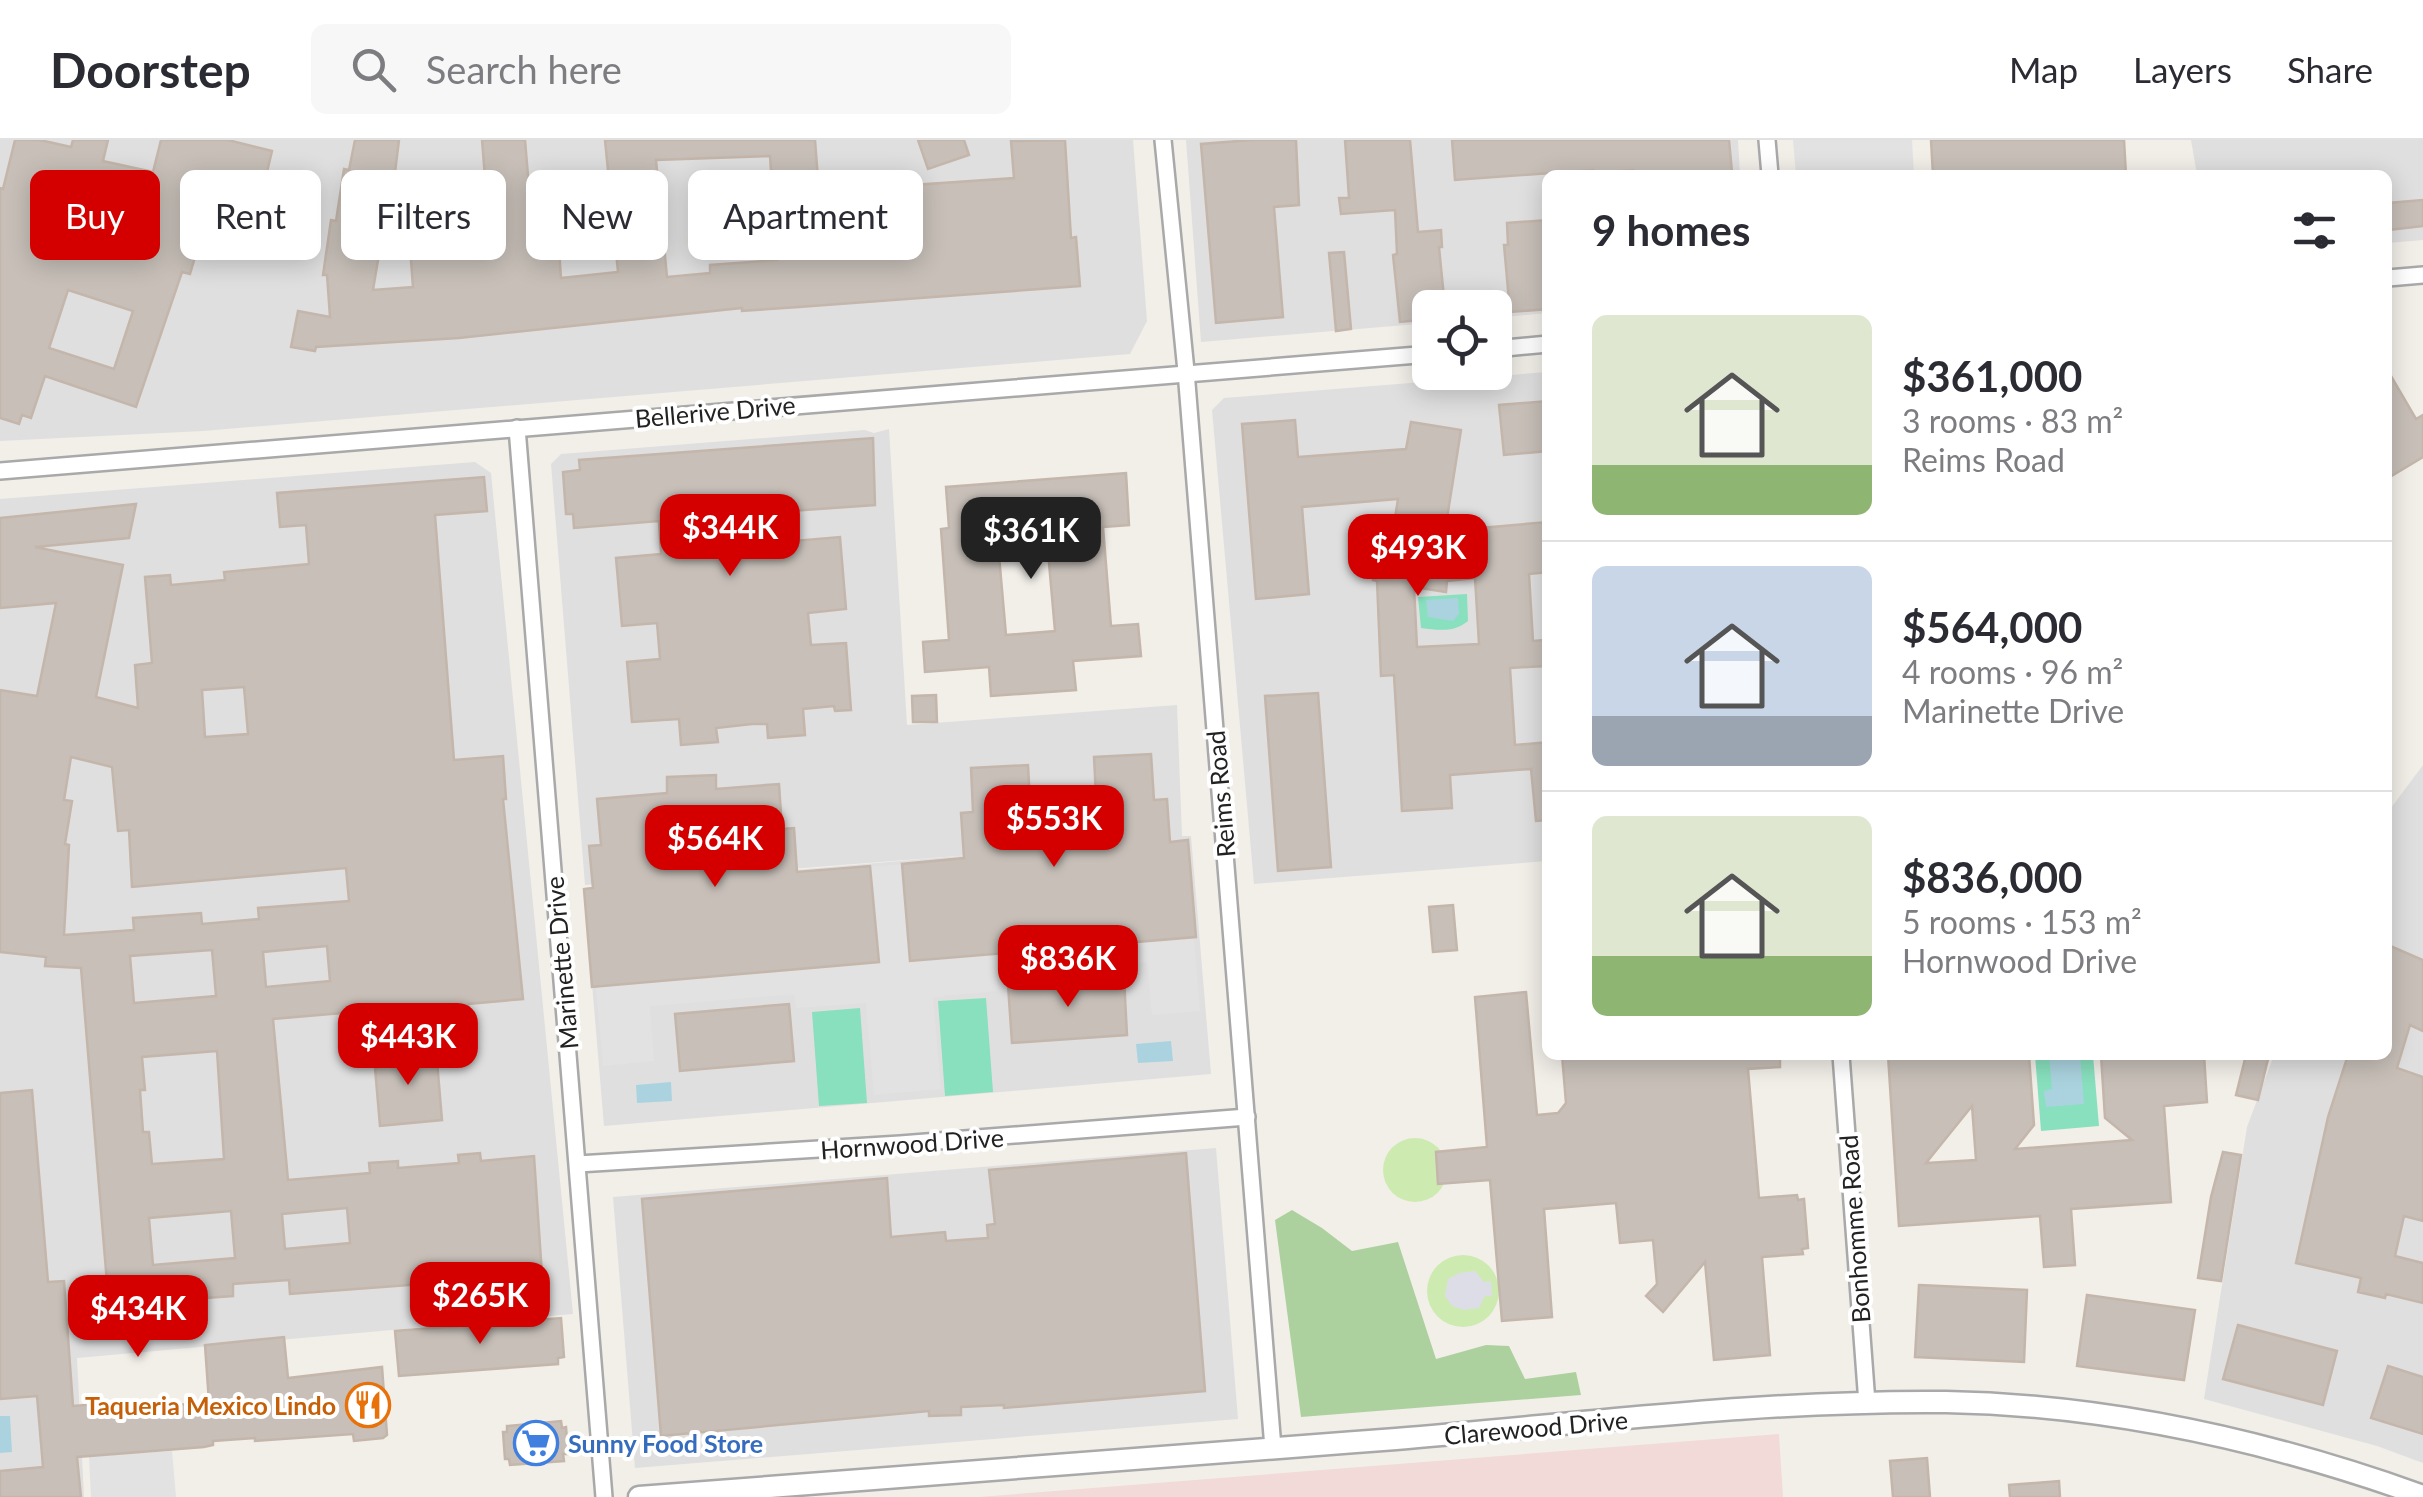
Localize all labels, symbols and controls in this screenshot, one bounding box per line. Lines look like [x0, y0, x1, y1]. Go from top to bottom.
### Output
search box [311, 24, 1011, 114]
text: Doorstep [50, 41, 251, 98]
icon: search [346, 42, 401, 97]
text: Search here [426, 46, 622, 92]
text: Map [2009, 48, 2078, 90]
text: Layers [2133, 48, 2232, 90]
text: Share [2287, 48, 2373, 90]
chip: Buy [30, 170, 160, 260]
chip: Rent [180, 170, 321, 260]
chip: Filters [341, 170, 506, 260]
chip: New [526, 170, 668, 260]
chip: Apartment [688, 170, 923, 260]
icon: filters [2287, 203, 2342, 258]
text: 9 homes [1592, 205, 1750, 255]
map controls [1412, 290, 1512, 390]
button: locate [1412, 290, 1512, 390]
text: $361,000 [1902, 351, 2082, 401]
icon: home [1672, 355, 1792, 475]
street label: Bellerive Drive [633, 389, 797, 433]
text: 3 rooms · 83 m² [1902, 401, 2123, 440]
text: Reims Road [1902, 440, 2065, 479]
pin: $344K [660, 494, 800, 579]
pin: $361K [961, 497, 1101, 582]
text: $344K [682, 507, 778, 546]
text: $361K [983, 510, 1079, 549]
pin: $493K [1348, 514, 1488, 599]
text: $493K [1370, 527, 1466, 566]
text: $564,000 [1902, 602, 2082, 652]
icon: home [1672, 606, 1792, 726]
text: 4 rooms · 96 m² [1902, 652, 2123, 691]
text: Marinette Drive [1902, 691, 2124, 730]
street label: Reims Road [1200, 729, 1240, 859]
pin: $553K [984, 785, 1124, 870]
text: $553K [1006, 798, 1102, 837]
pin: $564K [645, 805, 785, 890]
text: $564K [667, 818, 763, 857]
text: $836,000 [1902, 852, 2082, 902]
icon: home [1672, 856, 1792, 976]
street label: Marinette Drive [538, 875, 584, 1051]
text: 5 rooms · 153 m² [1902, 902, 2142, 941]
pin: $836K [998, 925, 1138, 1010]
text: $836K [1020, 938, 1116, 977]
text: Hornwood Drive [1902, 941, 2137, 980]
pin: $443K [338, 1003, 478, 1088]
text: $443K [360, 1016, 456, 1055]
street label: Hornwood Drive [819, 1122, 1005, 1164]
street label: Bonhomme Road [1832, 1134, 1876, 1324]
pin: $265K [410, 1262, 550, 1347]
pin: $434K [68, 1275, 208, 1360]
text: $265K [432, 1275, 528, 1314]
text: $434K [90, 1288, 186, 1327]
restaurant icon: Taqueria Mexico Lindo [345, 1382, 391, 1428]
place label: Taqueria Mexico Lindo [85, 1390, 336, 1420]
street label: Clarewood Drive [1443, 1404, 1629, 1450]
supermarket icon: Sunny Food Store [513, 1420, 559, 1466]
place label: Sunny Food Store [568, 1428, 763, 1458]

